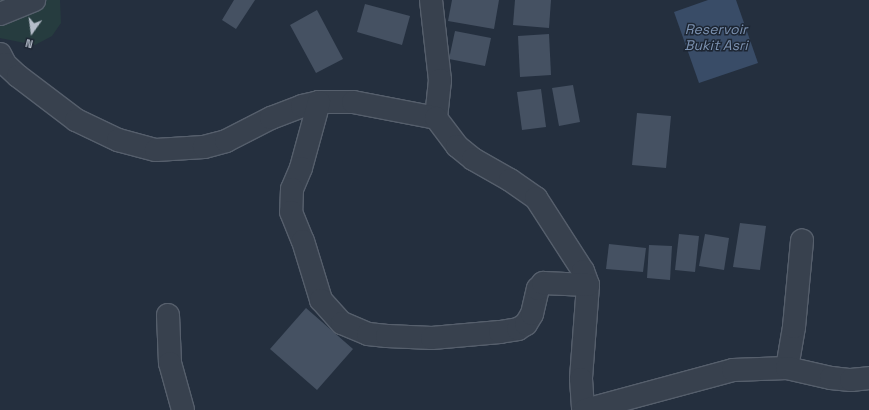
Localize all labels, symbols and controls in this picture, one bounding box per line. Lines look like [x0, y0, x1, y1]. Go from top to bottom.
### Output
north arrow [12, 12, 52, 52]
water label: Reservoir Bukit Asri [684, 21, 748, 54]
text: N [24, 36, 34, 51]

